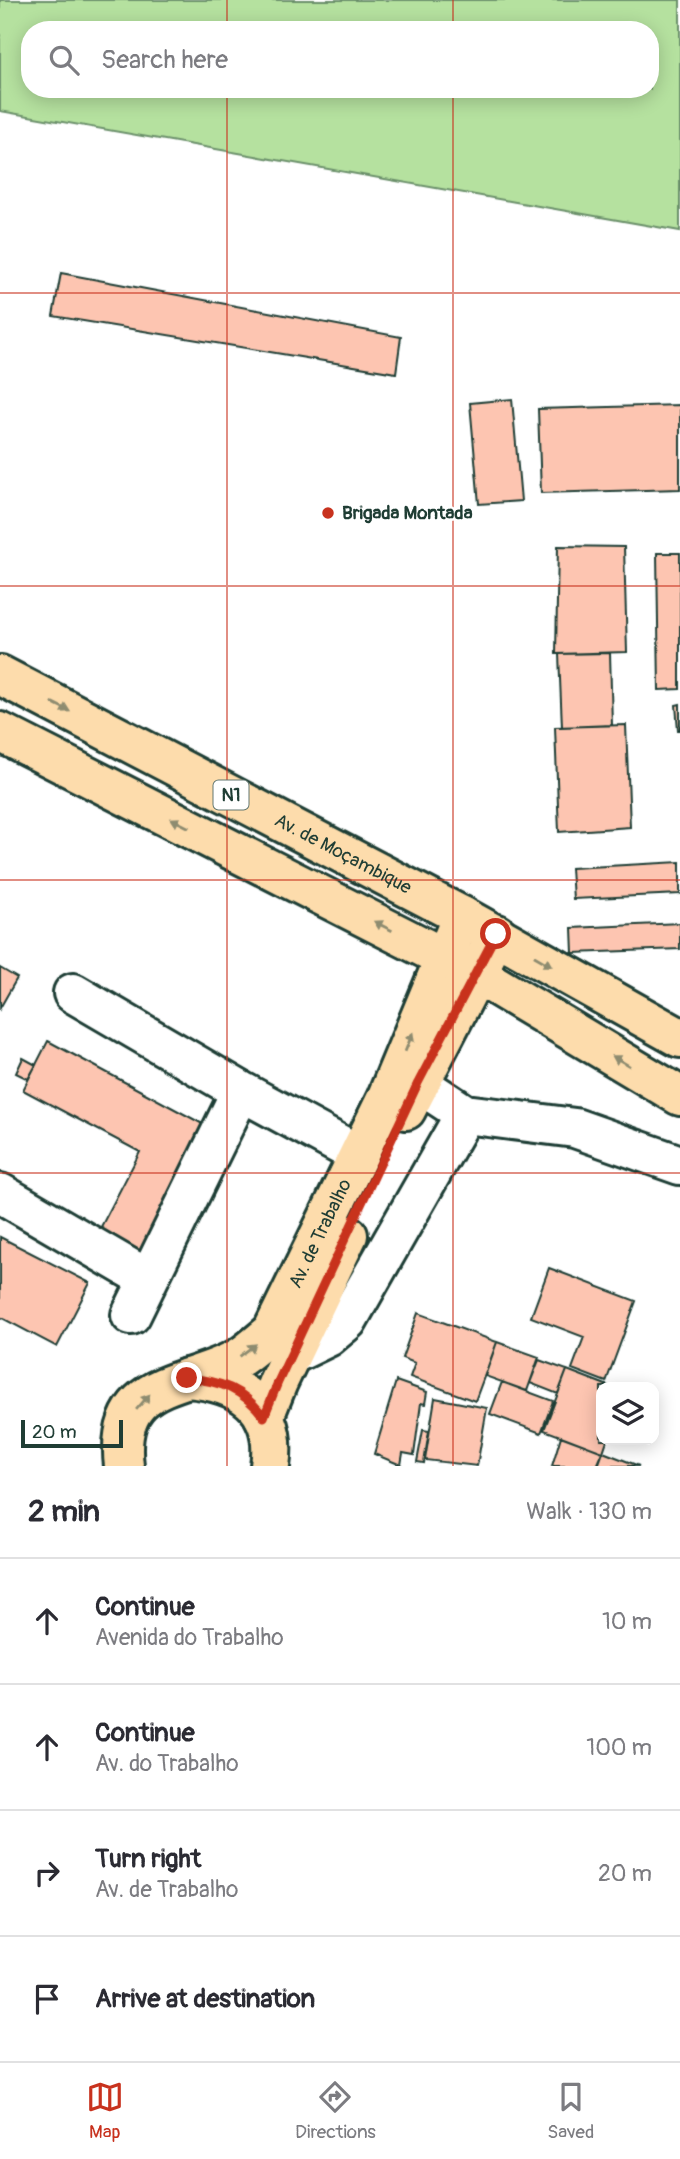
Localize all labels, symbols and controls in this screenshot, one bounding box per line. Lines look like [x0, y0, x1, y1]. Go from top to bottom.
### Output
search box [21, 21, 659, 98]
icon: search [45, 41, 83, 79]
text: Search here [101, 44, 228, 76]
place label: Brigada Montada [342, 501, 473, 525]
marker: Brigada Montada [320, 505, 336, 521]
one-way arrow [51, 700, 71, 712]
road number: N1 [214, 780, 248, 810]
street label: Av. de Moçambique [271, 808, 416, 900]
one-way arrow [170, 818, 190, 829]
route start [480, 918, 511, 949]
one-way arrow [372, 921, 392, 933]
one-way arrow [534, 955, 553, 967]
one-way arrow [403, 1032, 414, 1053]
one-way arrow [612, 1055, 631, 1067]
street label: Av. de Trabalho [283, 1175, 357, 1292]
one-way arrow [239, 1343, 258, 1357]
route end [171, 1362, 202, 1393]
map controls [596, 1382, 659, 1445]
button: layers [596, 1382, 659, 1445]
one-way arrow [135, 1393, 151, 1411]
scale bar [21, 1417, 122, 1449]
text: 20 m [32, 1420, 77, 1444]
text: 2 min [28, 1493, 100, 1530]
text: Walk · 130 m [526, 1497, 652, 1526]
text: Continue [95, 1591, 195, 1623]
icon: ahead [28, 1602, 66, 1640]
text: 10 m [602, 1607, 652, 1636]
text: Avenida do Trabalho [95, 1623, 284, 1652]
text: Continue [95, 1717, 195, 1749]
icon: ahead [28, 1728, 66, 1766]
text: 100 m [586, 1733, 652, 1762]
text: Av. do Trabalho [95, 1749, 239, 1778]
text: Turn right [95, 1843, 201, 1875]
icon: right [28, 1854, 66, 1892]
text: 20 m [598, 1859, 652, 1888]
text: Av. de Trabalho [95, 1875, 238, 1904]
icon: arrive [28, 1980, 66, 2018]
text: Arrive at destination [95, 1983, 315, 2015]
tab: Map [86, 2078, 124, 2144]
tab: Directions [295, 2078, 376, 2144]
tab: Saved [547, 2078, 594, 2144]

